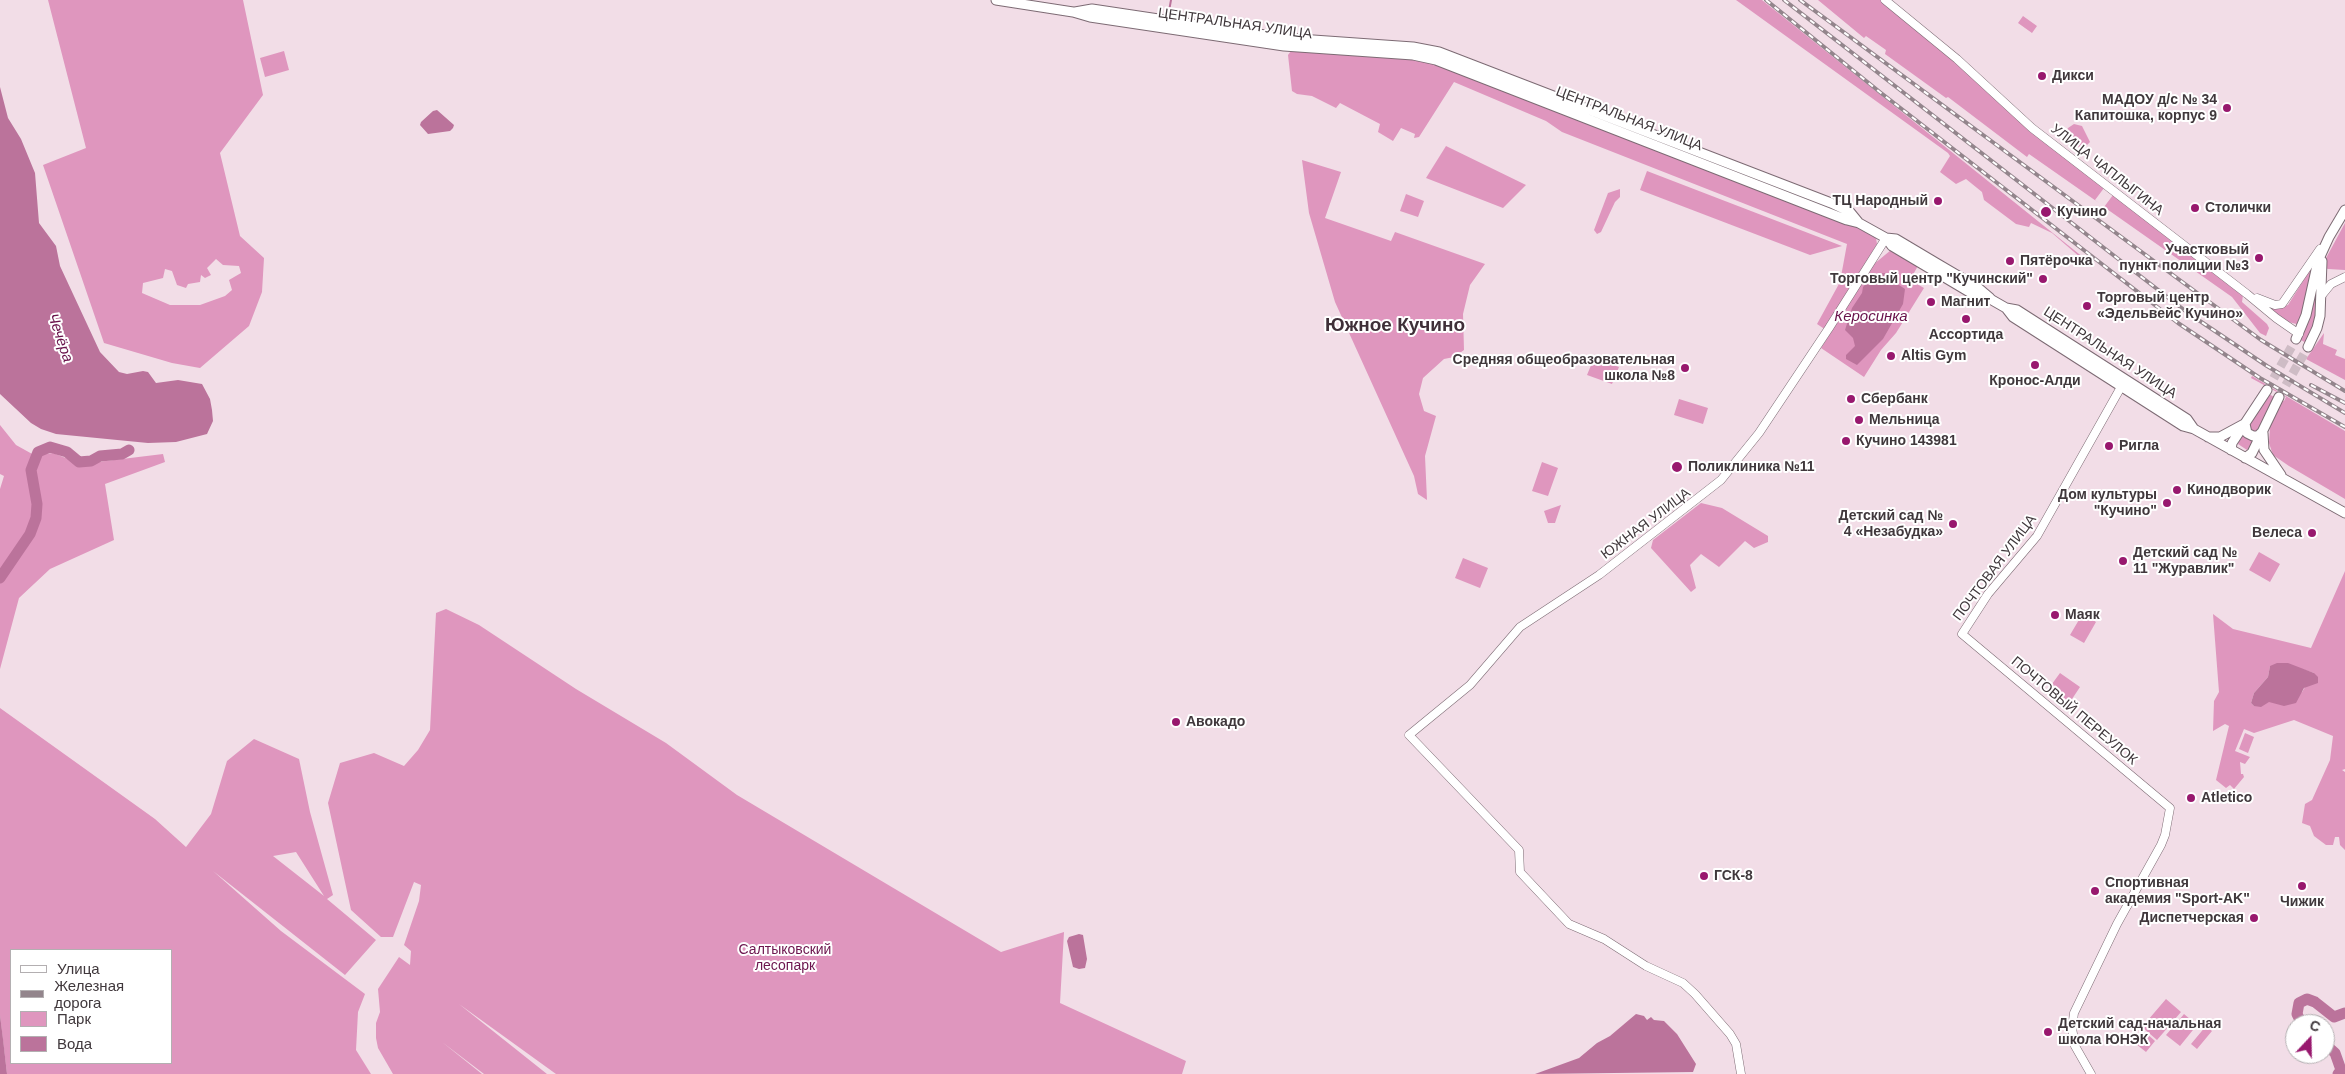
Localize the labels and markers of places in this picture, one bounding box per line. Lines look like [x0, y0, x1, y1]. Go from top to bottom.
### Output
place label: Дикси [2052, 68, 2094, 84]
marker: Дикси [2036, 70, 2048, 82]
place label: МАДОУ д/с № 34 Капитошка, корпус 9 [2075, 92, 2217, 124]
marker: МАДОУ д/с № 34 Капитошка, корпус 9 [2221, 102, 2233, 114]
place label: ТЦ Народный [1833, 193, 1928, 209]
marker: ТЦ Народный [1932, 195, 1944, 207]
place label: Столички [2205, 200, 2271, 216]
marker: Столички [2189, 202, 2201, 214]
place label: Кучино [2057, 204, 2107, 220]
marker: Кучино [2039, 205, 2053, 219]
place label: Участковый пункт полиции №3 [2119, 242, 2249, 274]
marker: Участковый пункт полиции №3 [2253, 252, 2265, 264]
place label: Пятёрочка [2020, 253, 2093, 269]
marker: Пятёрочка [2004, 255, 2016, 267]
place label: Торговый центр "Кучинский" [1830, 271, 2033, 287]
marker: Торговый центр "Кучинский" [2037, 273, 2049, 285]
place label: Торговый центр «Эдельвейс Кучино» [2097, 290, 2243, 322]
place label: Магнит [1941, 294, 1990, 310]
marker: Магнит [1925, 296, 1937, 308]
marker: Торговый центр «Эдельвейс Кучино» [2081, 300, 2093, 312]
marker: Ассортида [1960, 313, 1972, 325]
place label: Ассортида [1929, 327, 2003, 343]
place label: Altis Gym [1901, 348, 1966, 364]
marker: Altis Gym [1885, 350, 1897, 362]
place label: Средняя общеобразовательная школа №8 [1453, 352, 1675, 384]
marker: Кронос-Алди [2029, 359, 2041, 371]
marker: Средняя общеобразовательная школа №8 [1679, 362, 1691, 374]
place label: Кронос-Алди [1989, 373, 2081, 389]
place label: Сбербанк [1861, 391, 1928, 407]
marker: Сбербанк [1845, 393, 1857, 405]
place label: Мельница [1869, 412, 1940, 428]
marker: Мельница [1853, 414, 1865, 426]
place label: Кучино 143981 [1856, 433, 1957, 449]
marker: Кучино 143981 [1840, 435, 1852, 447]
place label: Ригла [2119, 438, 2159, 454]
marker: Ригла [2103, 440, 2115, 452]
place label: Поликлиника №11 [1688, 459, 1815, 475]
marker: Поликлиника №11 [1670, 460, 1684, 474]
place label: Кинодворик [2187, 482, 2271, 498]
marker: Кинодворик [2171, 484, 2183, 496]
place label: Дом культуры "Кучино" [2058, 487, 2157, 520]
marker: Дом культуры "Кучино" [2161, 497, 2173, 509]
place label: Детский сад № 4 «Незабудка» [1839, 508, 1943, 540]
marker: Детский сад № 4 «Незабудка» [1947, 518, 1959, 530]
place label: Велеса [2252, 525, 2302, 541]
marker: Велеса [2306, 527, 2318, 539]
place label: Детский сад № 11 "Журавлик" [2133, 545, 2237, 578]
marker: Детский сад № 11 "Журавлик" [2117, 555, 2129, 567]
place label: Маяк [2065, 607, 2100, 623]
marker: Маяк [2049, 609, 2061, 621]
place label: Авокадо [1186, 714, 1245, 730]
marker: Авокадо [1170, 716, 1182, 728]
place label: Atletico [2201, 790, 2252, 806]
marker: Atletico [2185, 792, 2197, 804]
place label: ГСК-8 [1714, 868, 1753, 884]
marker: ГСК-8 [1698, 870, 1710, 882]
place label: Спортивная академия "Sport-AK" [2105, 875, 2250, 908]
marker: Чижик [2296, 880, 2308, 892]
marker: Спортивная академия "Sport-AK" [2089, 885, 2101, 897]
place label: Чижик [2280, 894, 2324, 910]
place label: Диспетчерская [2140, 910, 2244, 926]
marker: Диспетчерская [2248, 912, 2260, 924]
place label: Детский сад-начальная школа ЮНЭК [2058, 1016, 2221, 1048]
marker: Детский сад-начальная школа ЮНЭК [2042, 1026, 2054, 1038]

